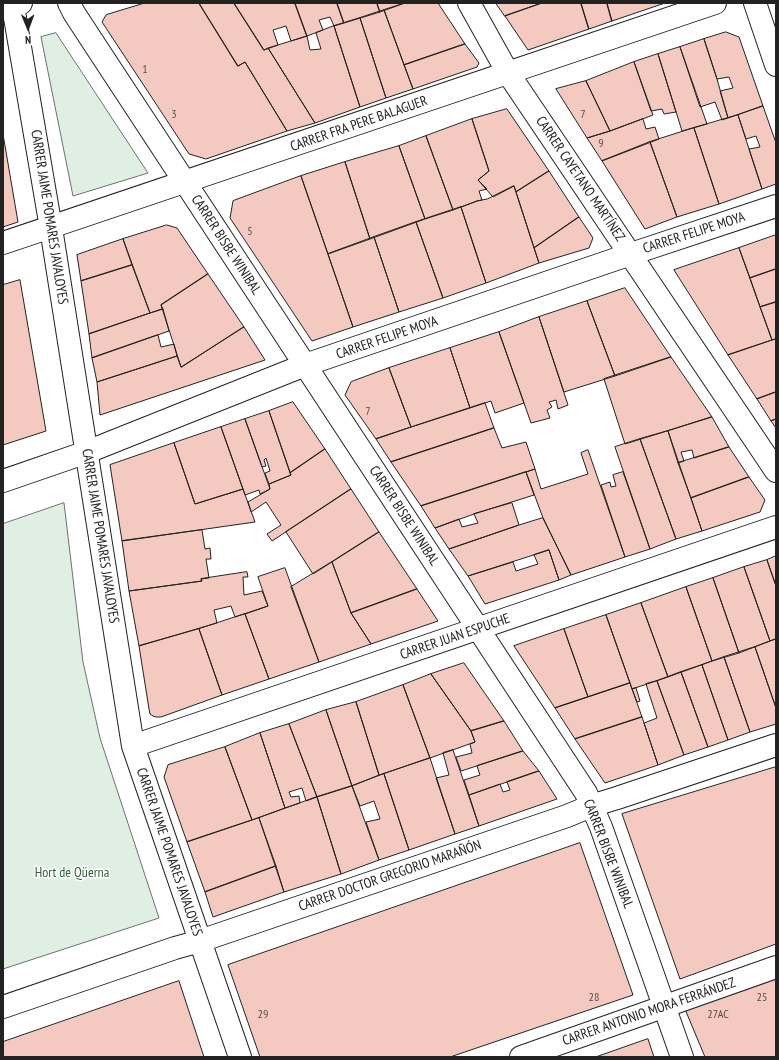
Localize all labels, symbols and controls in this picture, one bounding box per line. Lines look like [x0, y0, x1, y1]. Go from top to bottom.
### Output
north arrow [8, 8, 48, 48]
text: N [25, 33, 31, 47]
house number: 1 [142, 63, 148, 77]
street label: CARRER FRA PERE BALAGUER [288, 93, 430, 155]
house number: 3 [171, 108, 177, 122]
house number: 7 [580, 108, 586, 122]
street label: CARRER CAYETANO MARTÍNEZ [532, 113, 628, 245]
street label: CARRER JAIME POMARES JAVALOYES [27, 128, 71, 306]
house number: 9 [598, 137, 604, 151]
street label: CARRER BISBE WINIBAL [187, 192, 265, 298]
street label: CARRER FELIPE MOYA [641, 209, 747, 257]
house number: 5 [247, 225, 253, 239]
street label: CARRER FELIPE MOYA [334, 313, 440, 363]
house number: 7 [365, 405, 371, 419]
street label: CARRER JAIME POMARES JAVALOYES [78, 447, 122, 625]
street label: CARRER BISBE WINIBAL [365, 463, 443, 569]
street label: CARRER JUAN ESPUCHE [398, 610, 512, 664]
street label: CARRER JAIME POMARES JAVALOYES [132, 766, 206, 938]
street label: CARRER BISBE WINIBAL [579, 797, 637, 911]
street label: CARRER DOCTOR GREGORIO MARAÑÓN [296, 837, 484, 915]
park label: Hort de Qüerna [35, 865, 109, 881]
street label: CARRER ANTONIO MORA FERRÁNDEZ [560, 974, 738, 1050]
house number: 28 [589, 991, 599, 1005]
house number: 25 [757, 991, 767, 1005]
house number: 29 [258, 1008, 268, 1022]
house number: 27AC [707, 1008, 729, 1022]

